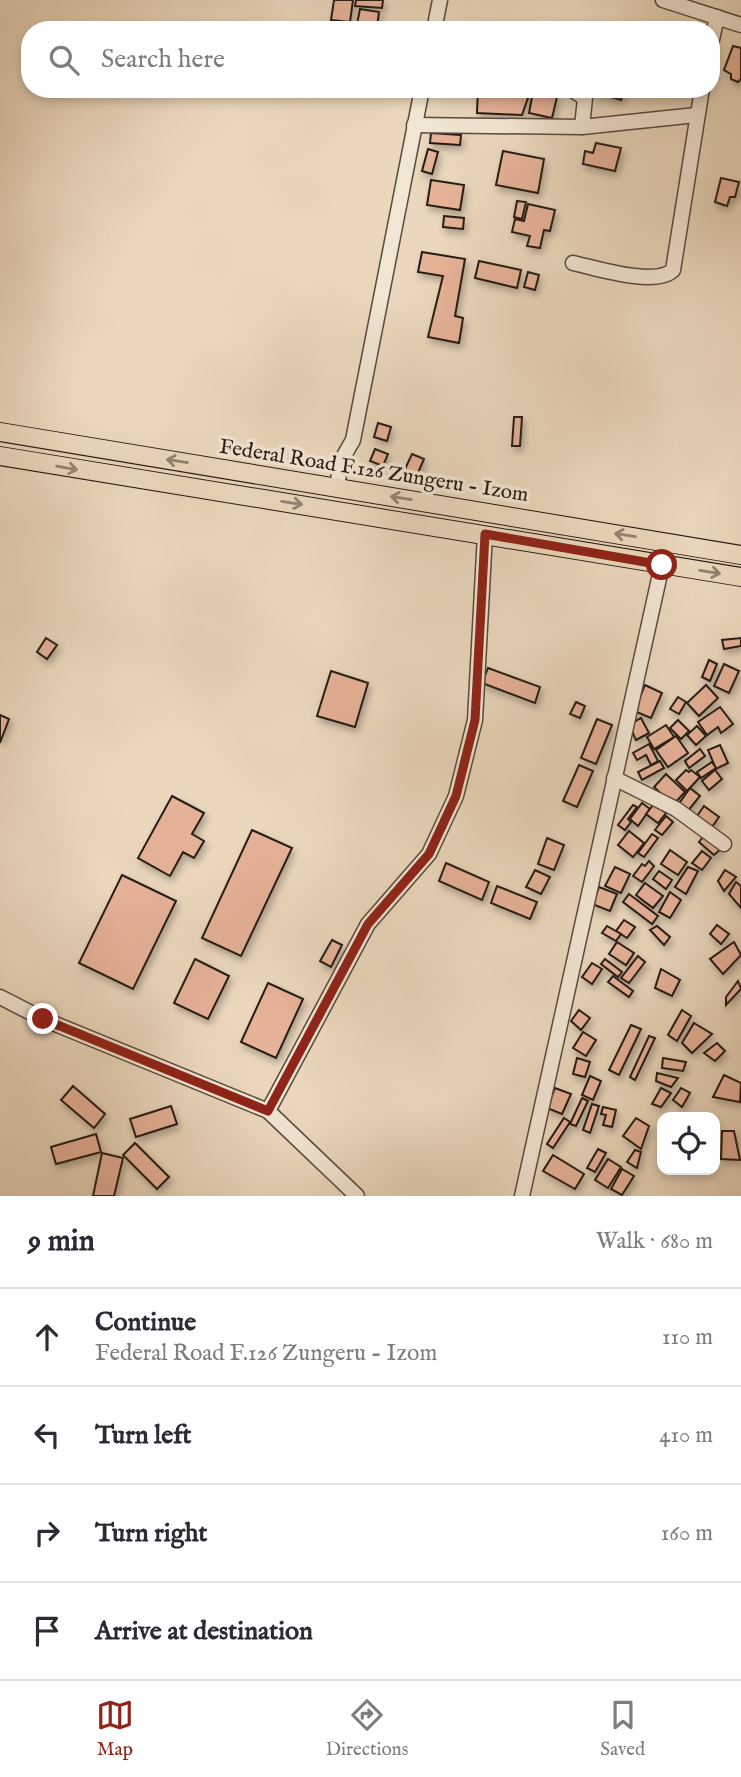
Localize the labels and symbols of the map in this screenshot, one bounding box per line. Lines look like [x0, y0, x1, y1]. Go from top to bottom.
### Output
street label: Federal Road F.126 Zungeru - Izom [217, 434, 530, 509]
one-way arrow [166, 454, 188, 467]
one-way arrow [55, 462, 78, 475]
one-way arrow [390, 491, 413, 504]
one-way arrow [280, 497, 303, 510]
one-way arrow [614, 528, 637, 541]
route start [646, 549, 677, 580]
one-way arrow [698, 566, 721, 579]
route end [27, 1003, 58, 1034]

